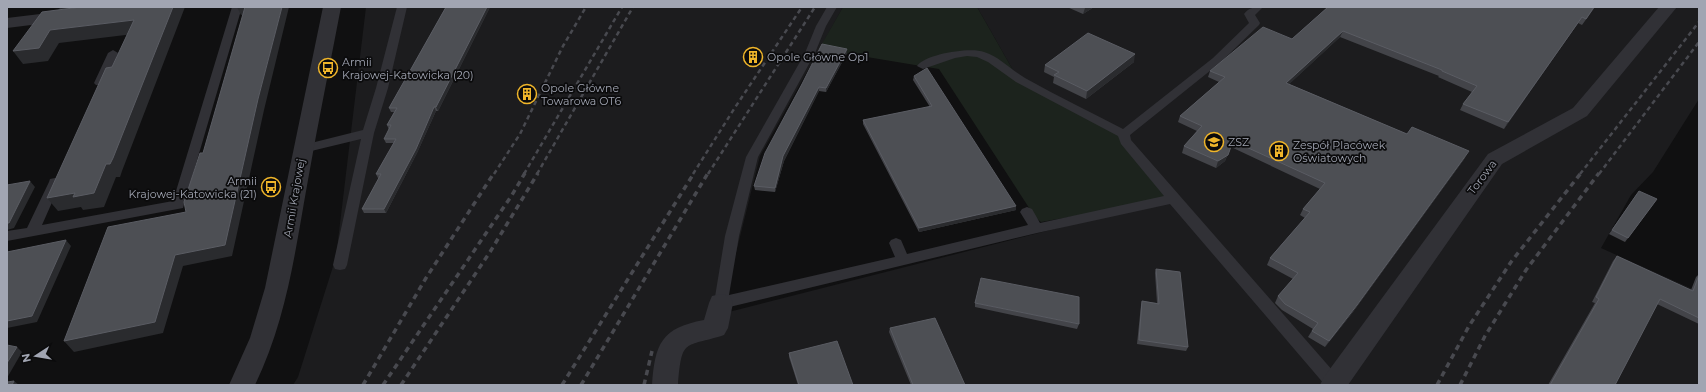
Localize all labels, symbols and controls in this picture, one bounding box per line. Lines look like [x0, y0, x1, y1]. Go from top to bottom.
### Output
building icon: Opole Główne Op1 [742, 46, 764, 68]
place label: Opole Główne Op1 [767, 50, 868, 64]
place label: Armii Krajowej-Katowicka (20) [342, 55, 474, 82]
bus stop icon: Armii Krajowej-Katowicka (20) [317, 57, 339, 79]
place label: Opole Główne Towarowa OT6 [541, 81, 621, 108]
building icon: Opole Główne Towarowa OT6 [516, 83, 538, 105]
school or university icon: ZSZ [1203, 131, 1225, 153]
place label: ZSZ [1228, 135, 1249, 149]
place label: Zespół Placówek Oświatowych [1293, 138, 1386, 165]
building icon: Zespół Placówek Oświatowych [1268, 140, 1290, 162]
street label: Torowa [1465, 157, 1499, 197]
street label: Armii Krajowej [280, 158, 308, 238]
place label: Armii Krajowej-Katowicka (21) [129, 174, 257, 201]
bus stop icon: Armii Krajowej-Katowicka (21) [260, 176, 282, 198]
north arrow [16, 336, 56, 376]
text: N [18, 352, 34, 364]

